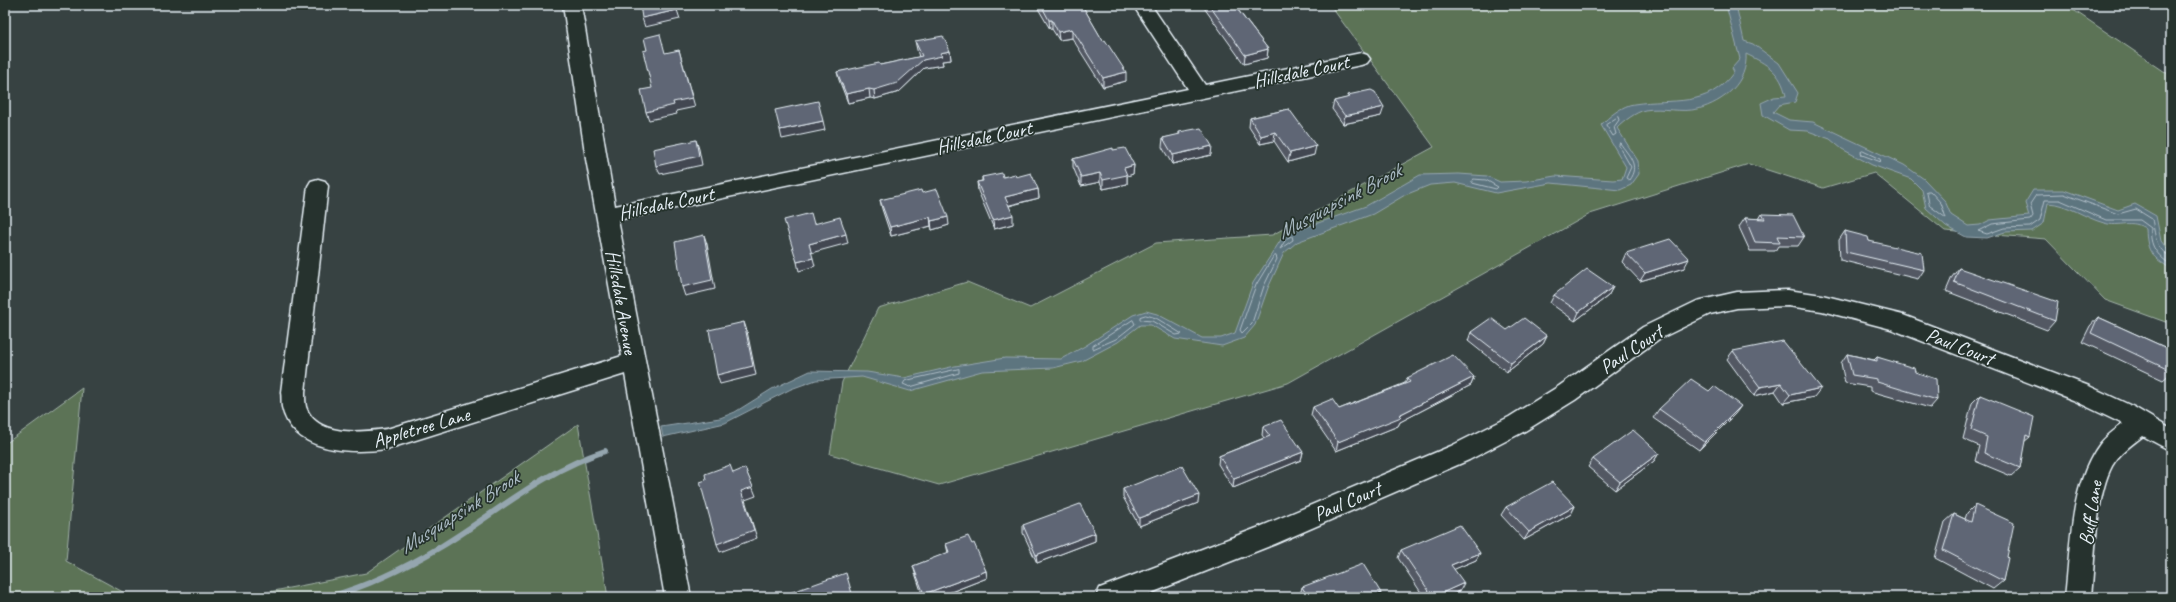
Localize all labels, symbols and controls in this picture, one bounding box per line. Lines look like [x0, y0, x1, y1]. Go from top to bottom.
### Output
street label: Hillsdale Court [1251, 49, 1354, 94]
street label: Hillsdale Court [934, 115, 1037, 160]
water label: Musquapsink Brook [1273, 156, 1408, 244]
street label: Hillsdale Court [616, 181, 719, 226]
street label: Hillsdale Avenue [600, 248, 643, 358]
street label: Paul Court [1595, 317, 1670, 380]
street label: Paul Court [1922, 322, 2000, 372]
street label: Appletree Lane [370, 401, 474, 453]
water label: Musquapsink Brook [394, 463, 527, 559]
street label: Paul Court [1310, 475, 1388, 527]
street label: Buff Lane [2073, 478, 2108, 547]

